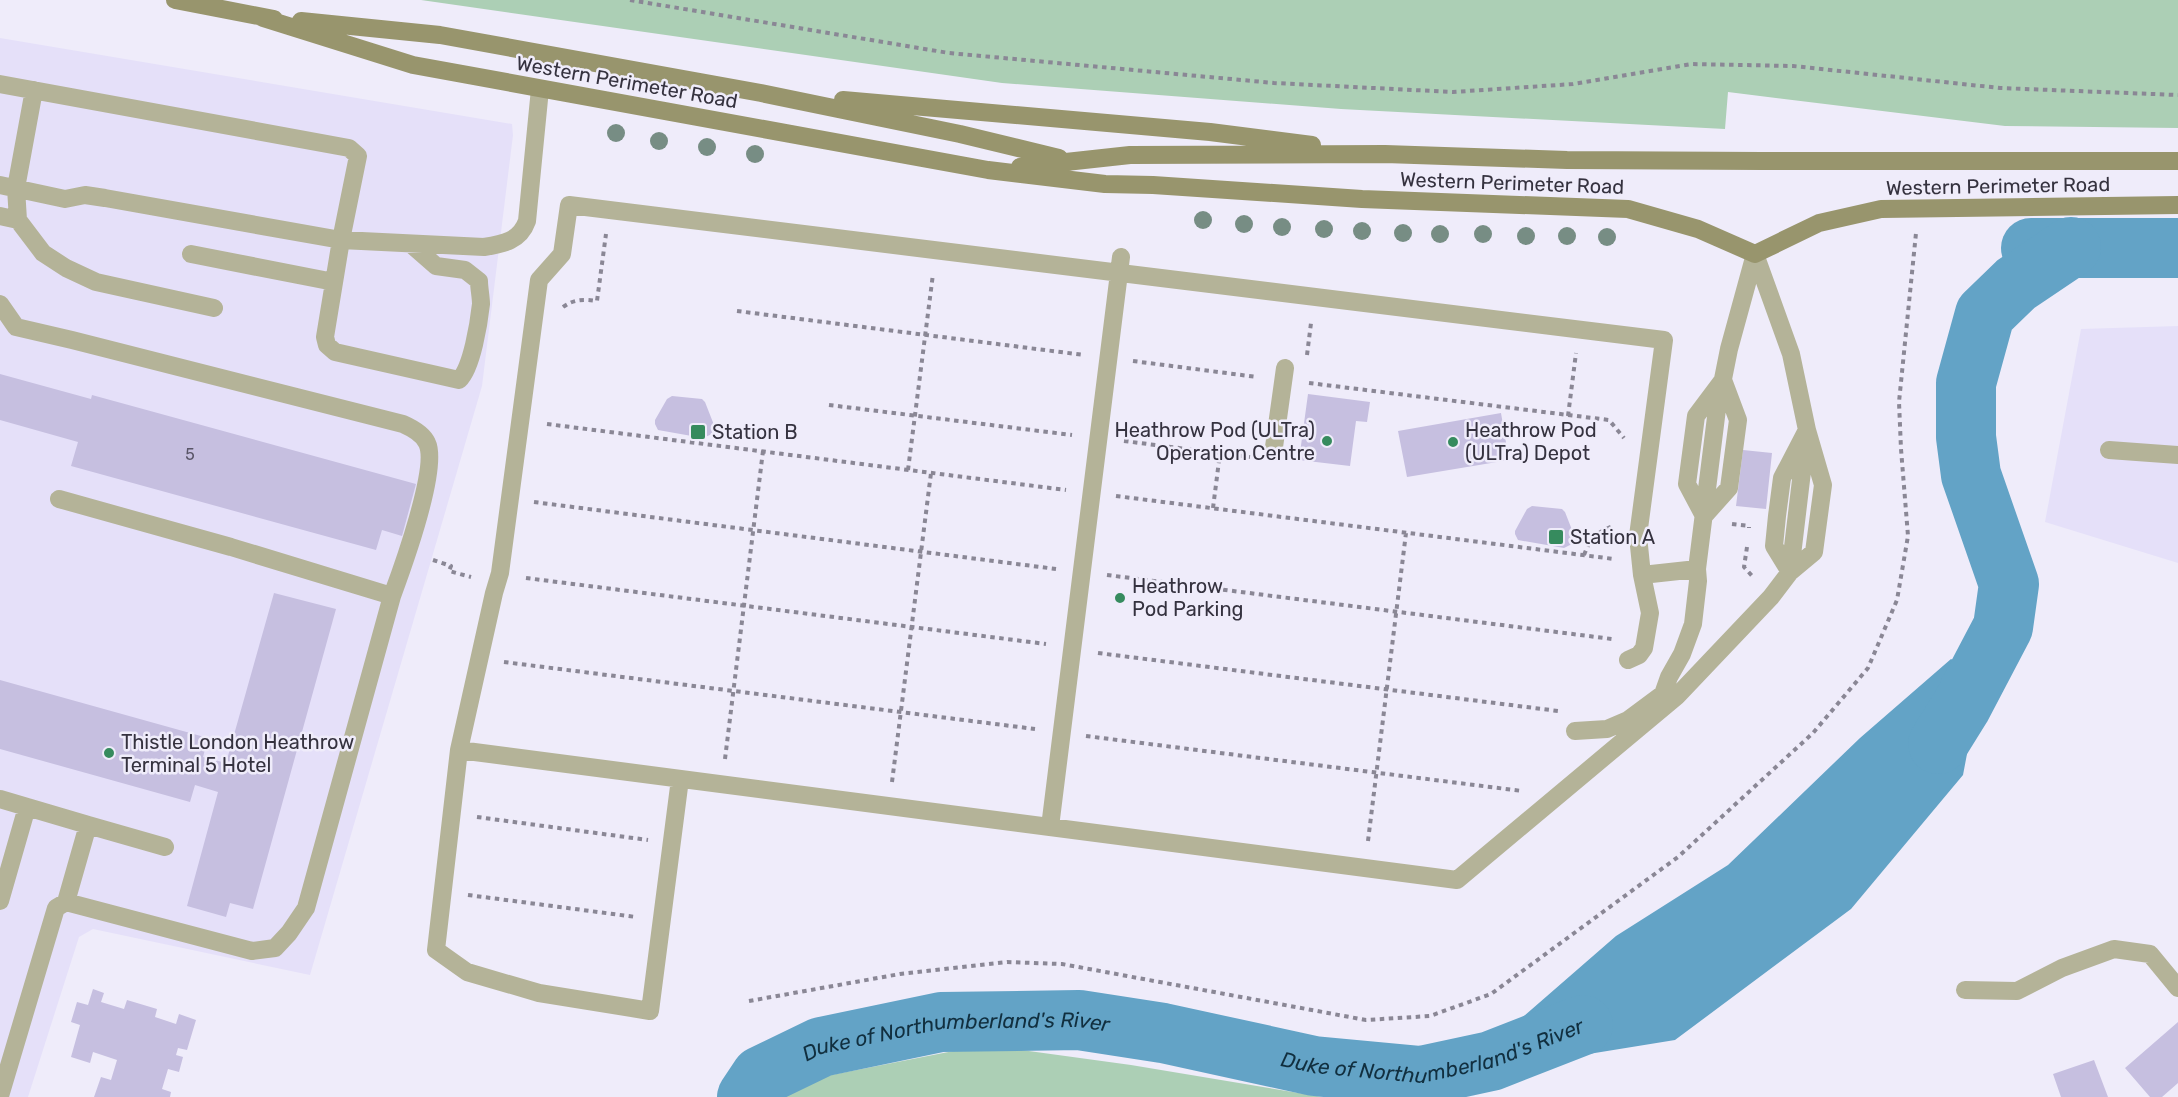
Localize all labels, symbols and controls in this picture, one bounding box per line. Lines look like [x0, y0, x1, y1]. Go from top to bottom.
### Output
street label: Western Perimeter Road [514, 51, 740, 113]
street label: Western Perimeter Road [1399, 167, 1625, 199]
street label: Western Perimeter Road [1886, 172, 2110, 200]
place label: Heathrow Pod (ULTra) Operation Centre [1115, 418, 1315, 465]
place label: Heathrow Pod (ULTra) Depot [1465, 418, 1597, 465]
place label: Station B [712, 420, 798, 444]
marker: Station B [689, 423, 707, 441]
marker: Heathrow Pod (ULTra) Operation Centre [1320, 434, 1334, 448]
marker: Heathrow Pod (ULTra) Depot [1446, 435, 1460, 449]
house number: 5 [185, 445, 195, 464]
place label: Station A [1570, 525, 1655, 549]
marker: Station A [1547, 528, 1565, 546]
place label: Heathrow Pod Parking [1132, 574, 1244, 621]
marker: Heathrow Pod Parking [1113, 591, 1127, 605]
place label: Thistle London Heathrow Terminal 5 Hotel [121, 730, 354, 777]
marker: Thistle London Heathrow Terminal 5 Hotel [102, 746, 116, 760]
water label: Duke of Northumberland's River [798, 1007, 1113, 1066]
water label: Duke of Northumberland's River [1279, 1013, 1588, 1089]

